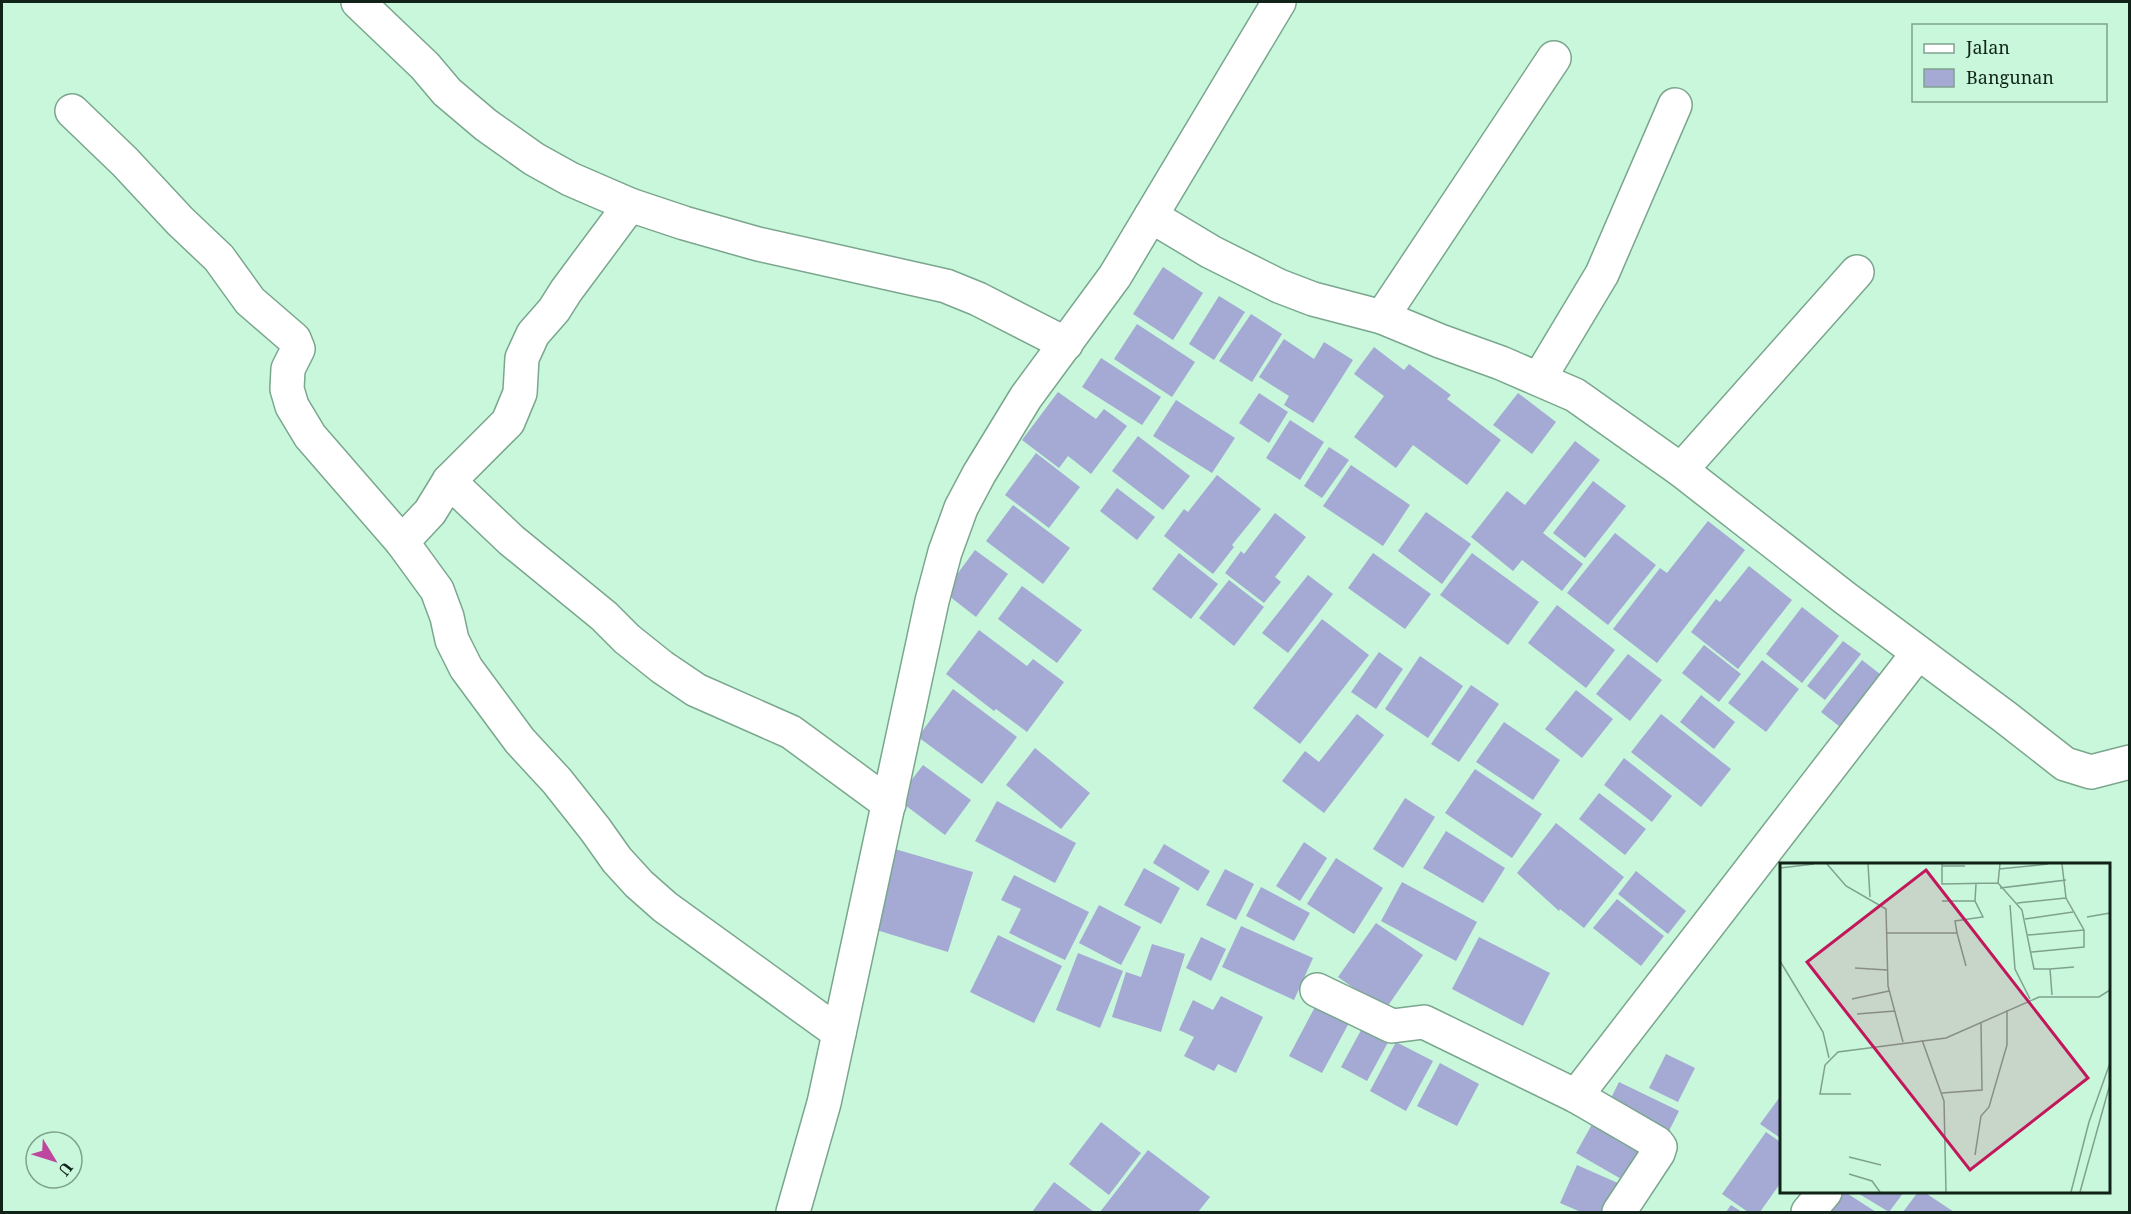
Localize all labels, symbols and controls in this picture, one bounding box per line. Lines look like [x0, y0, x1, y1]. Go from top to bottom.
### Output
legend [1912, 24, 2107, 102]
text: Jalan [1965, 35, 2010, 59]
text: Bangunan [1966, 65, 2054, 89]
inset map [1780, 863, 2110, 1193]
north arrow [24, 1130, 84, 1190]
text: U [53, 1158, 78, 1181]

